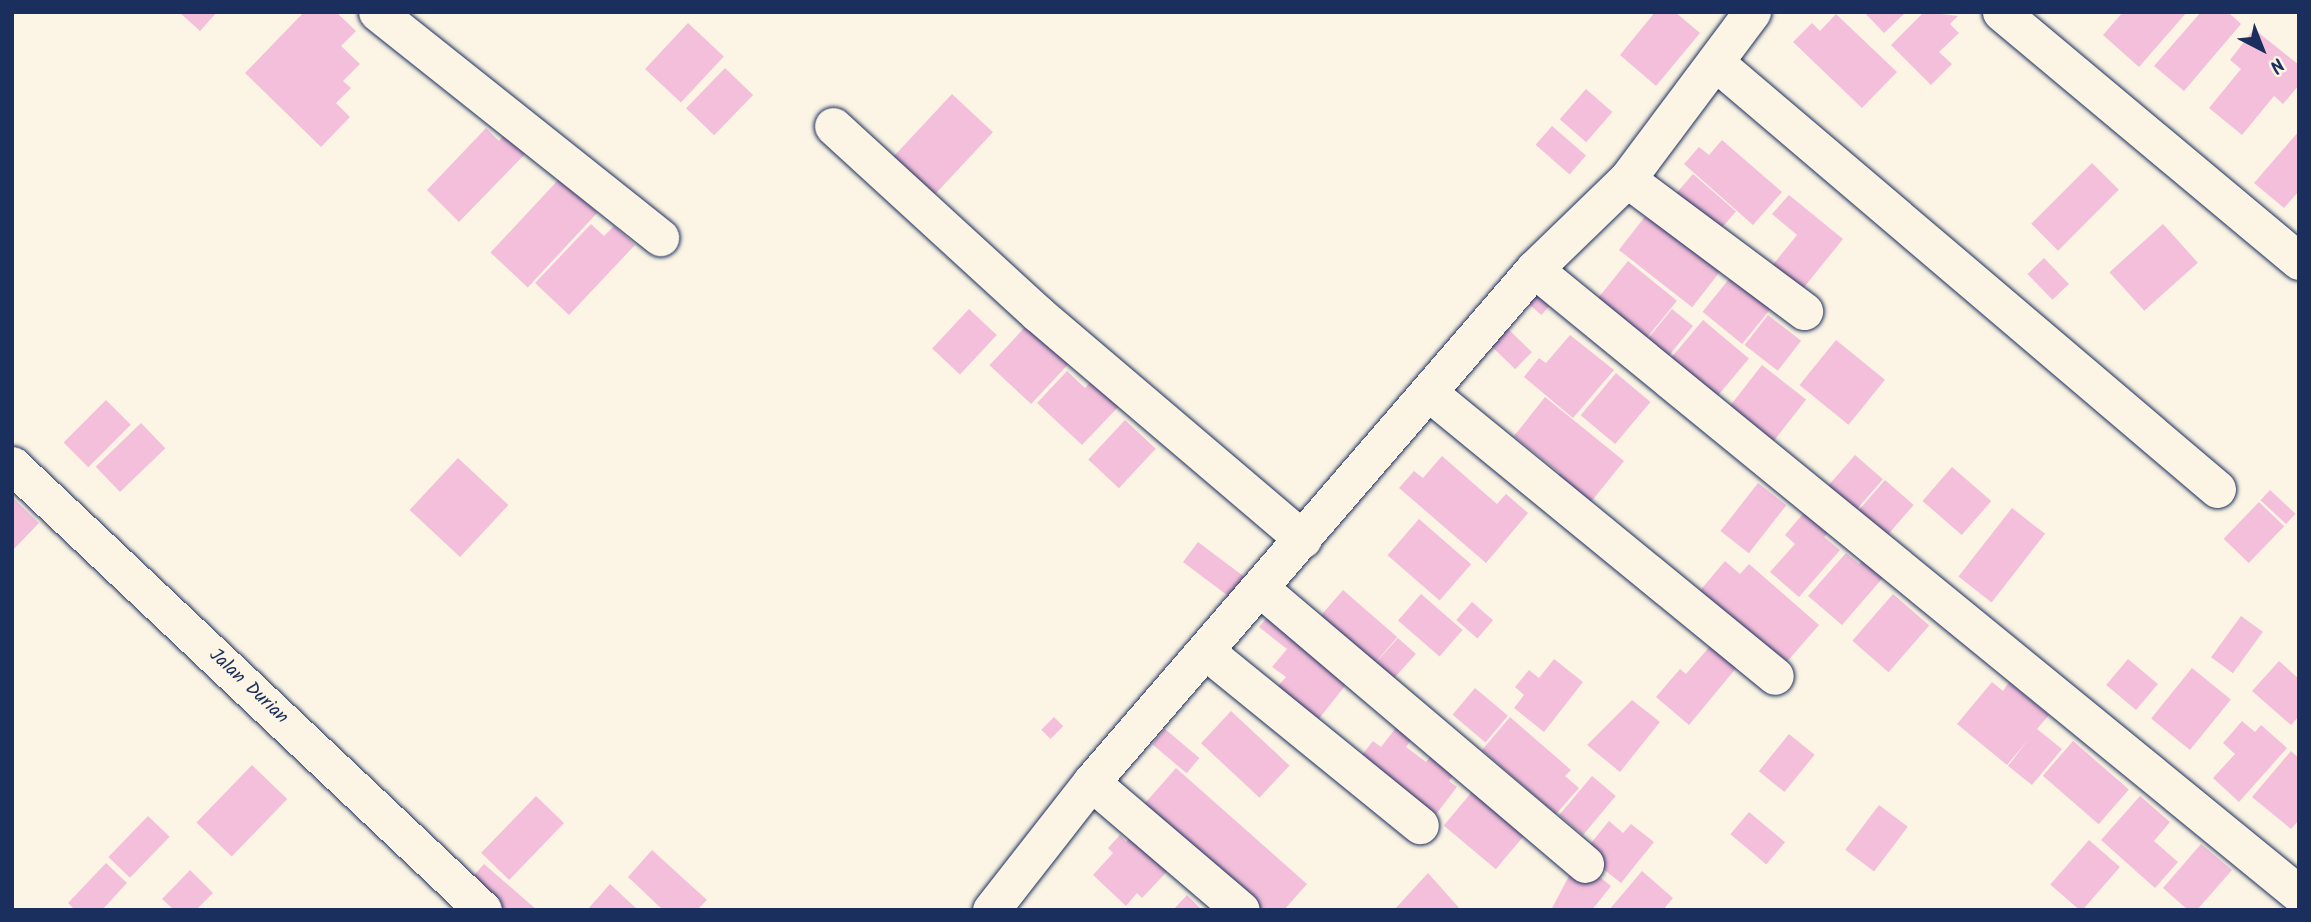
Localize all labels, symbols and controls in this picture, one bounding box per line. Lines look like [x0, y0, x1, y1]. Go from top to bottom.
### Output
north arrow [2227, 14, 2297, 84]
text: N [2262, 49, 2291, 80]
street label: Jalan Durian [204, 644, 292, 730]

